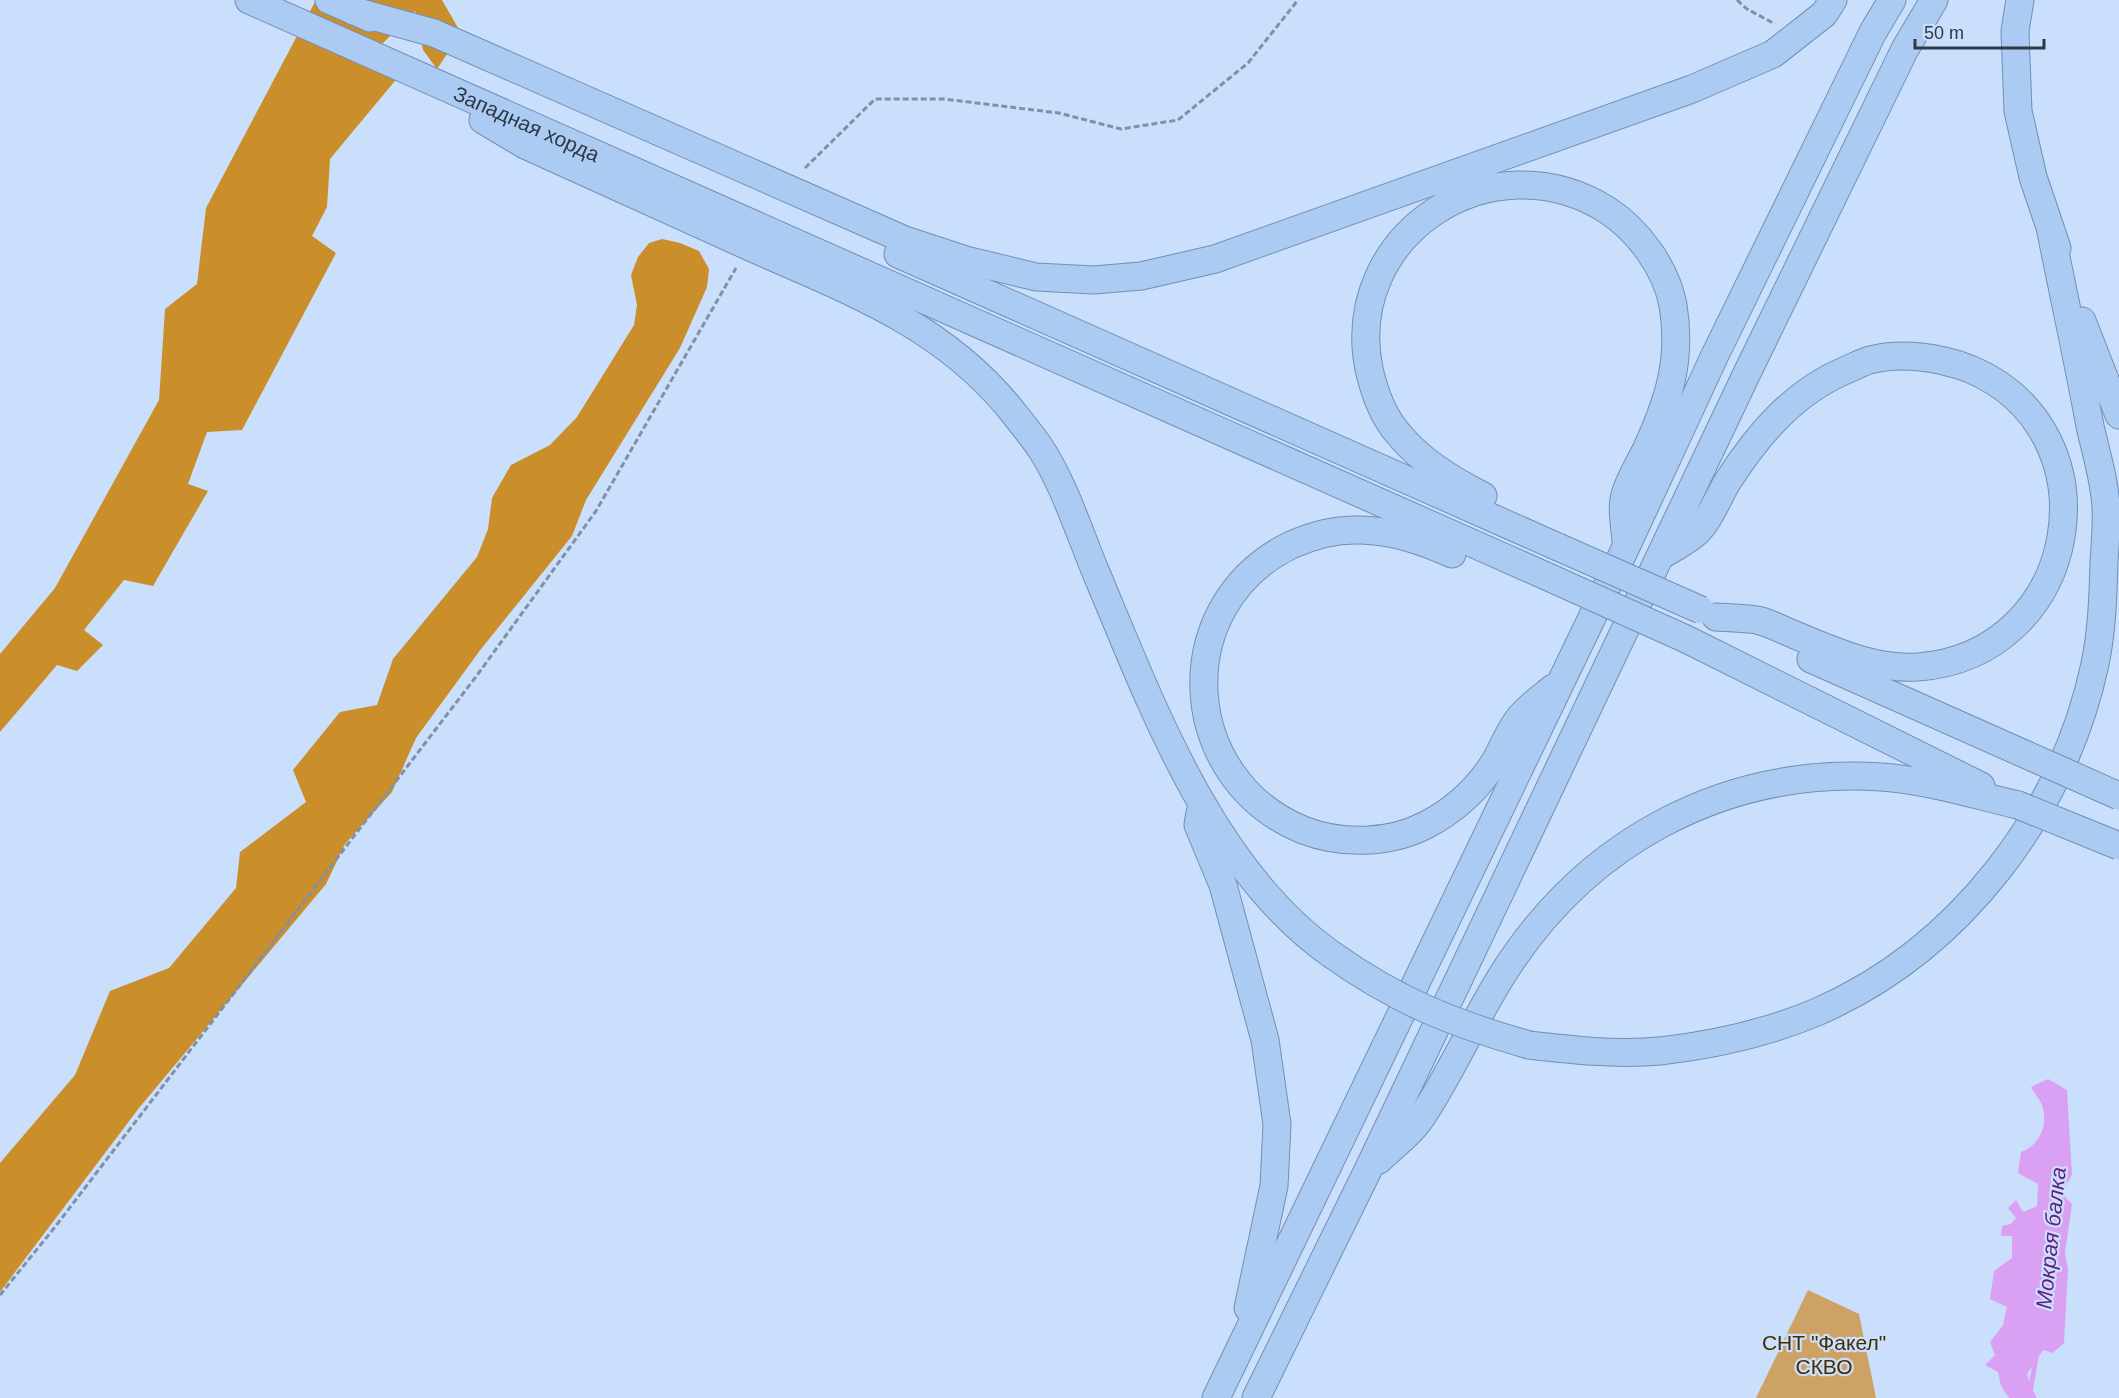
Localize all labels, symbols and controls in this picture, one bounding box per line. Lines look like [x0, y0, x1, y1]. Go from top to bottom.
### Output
scale bar [1915, 12, 2044, 50]
text: 50 m [1924, 23, 1964, 43]
street label: Западная хорда [450, 81, 604, 166]
water label: Мокрая балка [2031, 1166, 2071, 1310]
park label: СНТ "Факел" СКВО [1762, 1331, 1886, 1378]

